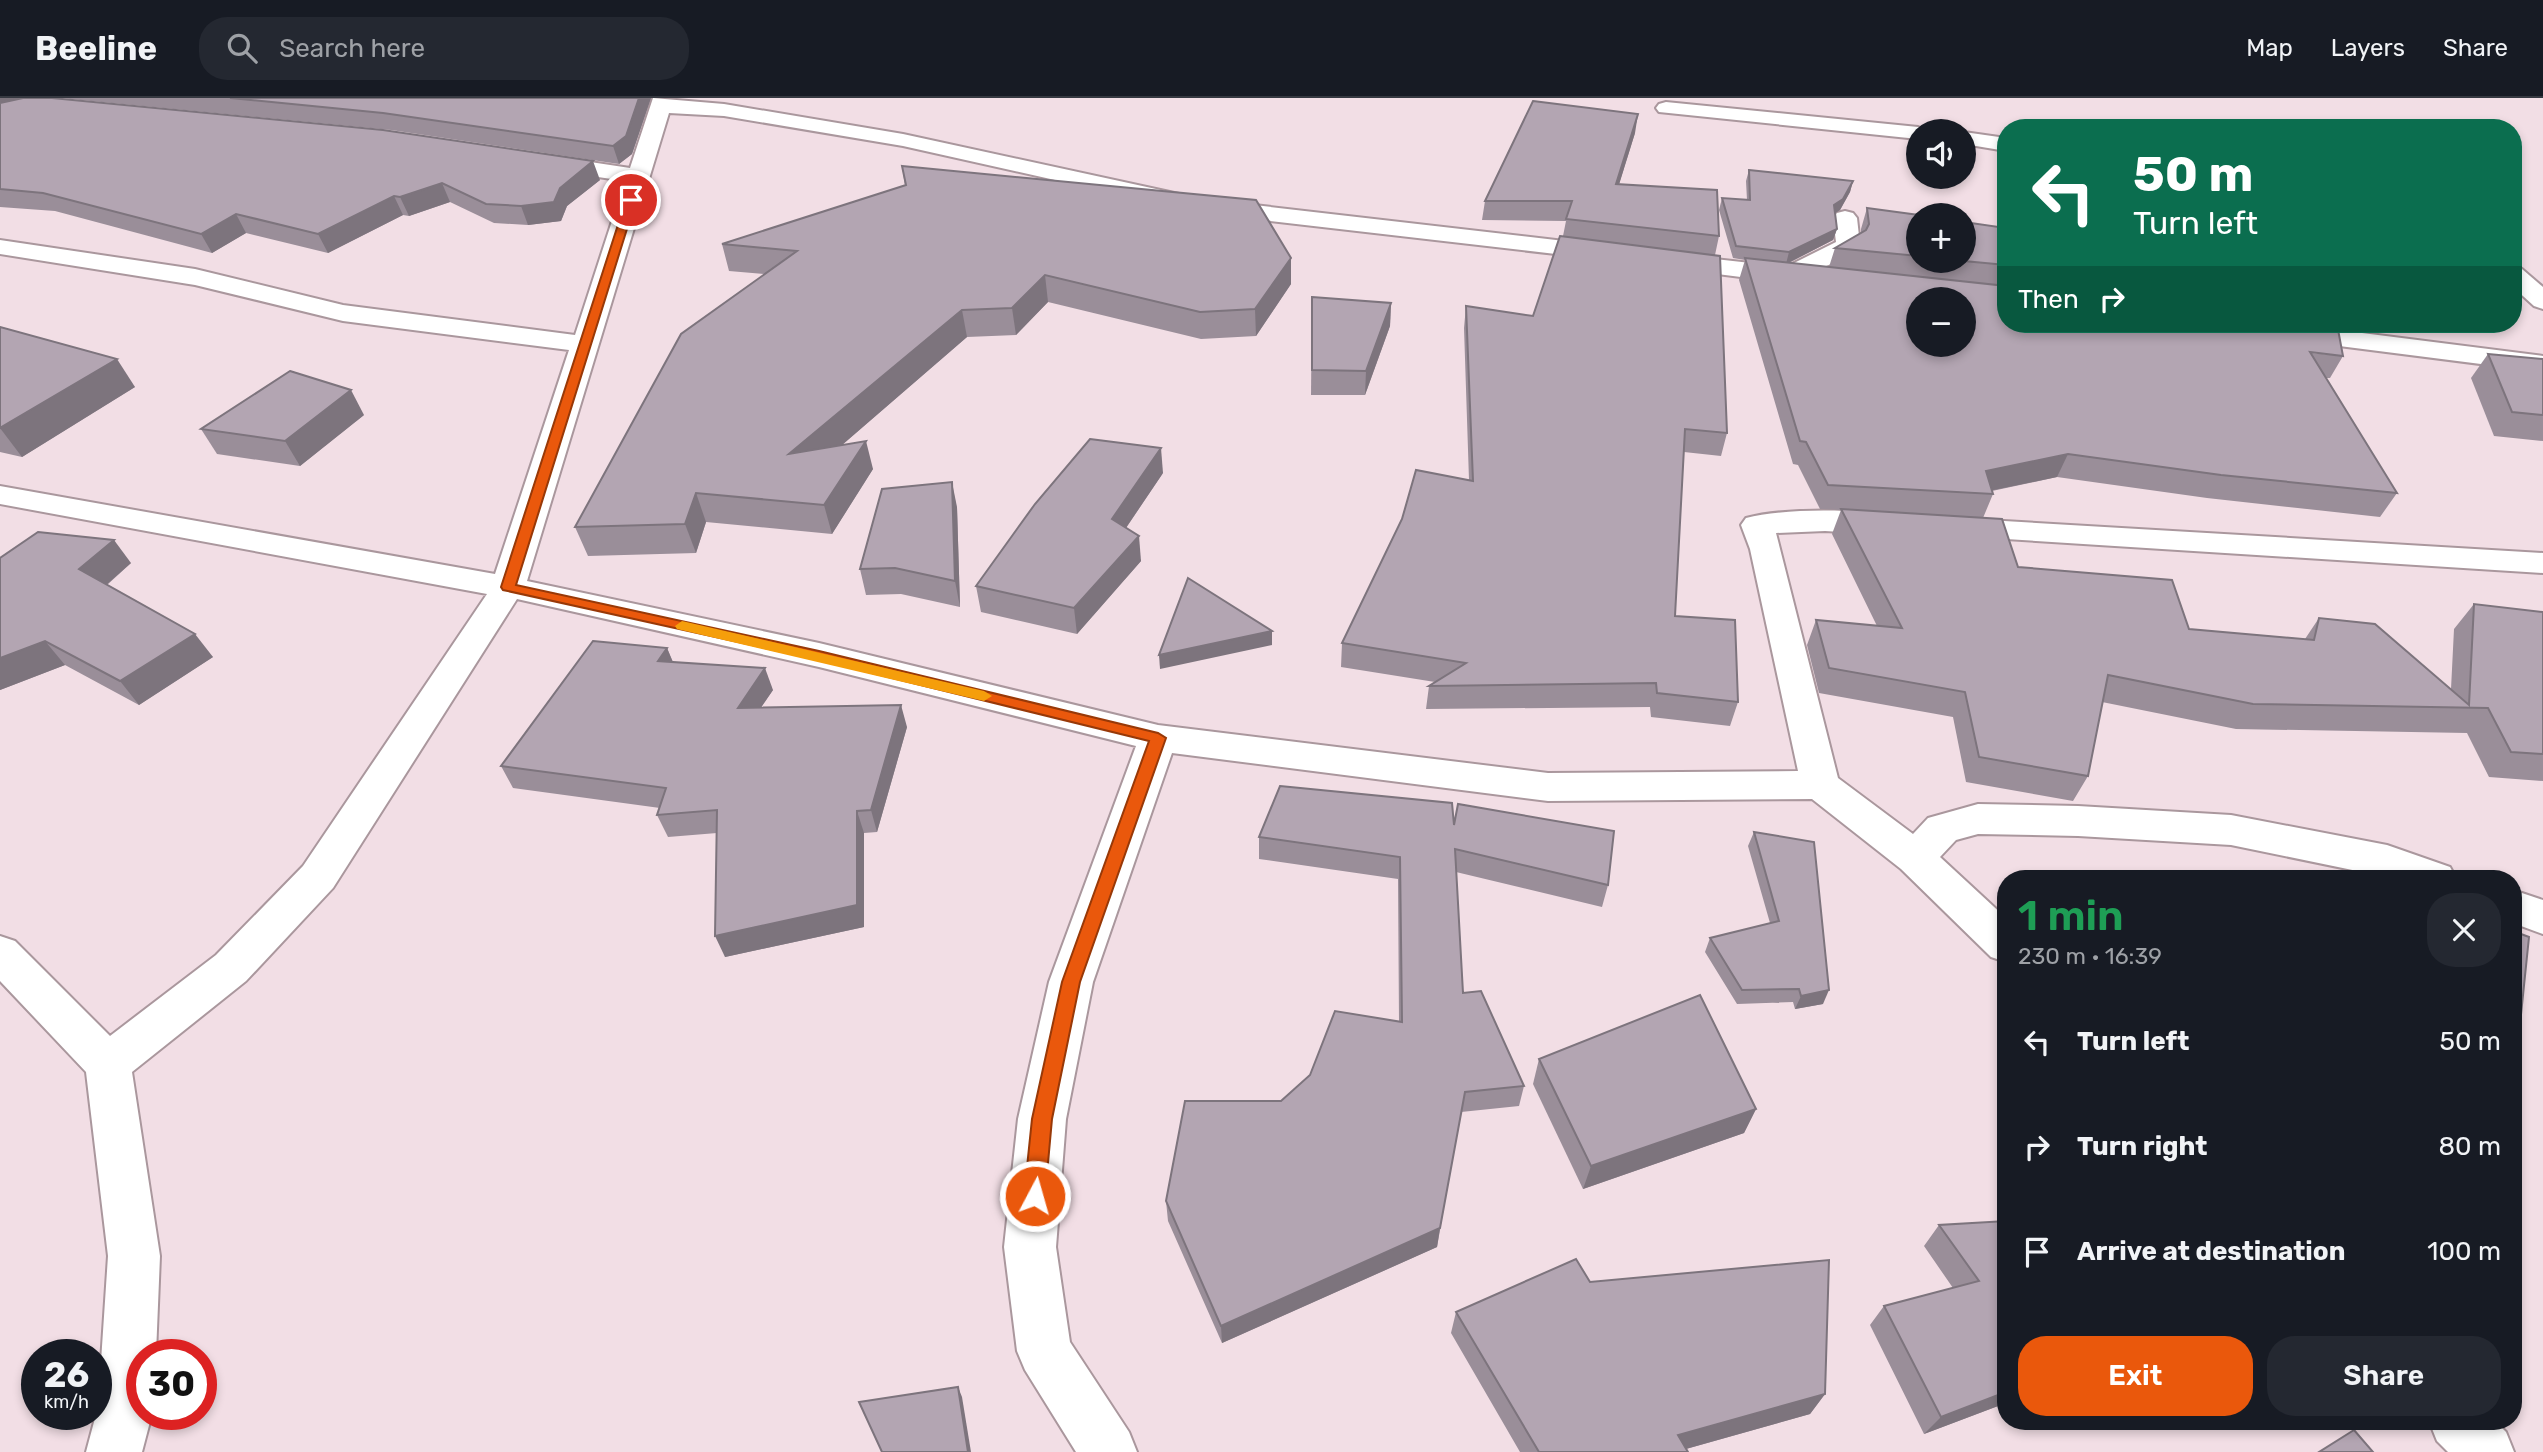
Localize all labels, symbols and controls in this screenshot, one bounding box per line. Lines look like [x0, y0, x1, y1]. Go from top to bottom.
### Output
search box [199, 17, 689, 80]
text: Beeline [35, 29, 157, 68]
icon: search [223, 29, 261, 67]
text: Search here [279, 33, 425, 64]
text: Map [2246, 34, 2293, 62]
text: Layers [2331, 34, 2405, 62]
text: Share [2443, 34, 2508, 62]
map controls [1906, 119, 1976, 357]
button: sound [1906, 119, 1976, 189]
text: 50 m [2133, 145, 2253, 203]
icon: left [2018, 147, 2109, 238]
pin [601, 170, 661, 230]
icon: arrive [612, 181, 650, 219]
button: + [1906, 203, 1976, 273]
text: Turn left [2133, 204, 2258, 242]
icon: right [2093, 280, 2131, 318]
text: Then [2018, 284, 2079, 315]
button: − [1906, 287, 1976, 357]
text: 1 min [2018, 891, 2124, 941]
button: close [2427, 893, 2501, 967]
text: 230 m · 16:39 [2018, 942, 2162, 970]
icon: left [2018, 1023, 2056, 1061]
text: Turn left [2077, 1026, 2189, 1057]
text: 50 m [2440, 1026, 2501, 1057]
icon: right [2018, 1128, 2056, 1166]
text: Turn right [2077, 1131, 2207, 1162]
text: 80 m [2438, 1131, 2501, 1162]
position arrow [998, 1159, 1072, 1233]
icon: arrive [2018, 1233, 2056, 1271]
text: Arrive at destination [2077, 1236, 2345, 1267]
text: 100 m [2427, 1236, 2501, 1267]
button: Exit [2018, 1336, 2253, 1416]
button: Share [2267, 1336, 2501, 1416]
speed limit sign: 30 [126, 1339, 217, 1430]
text: 26 [44, 1354, 89, 1396]
text: km/h [44, 1391, 89, 1413]

